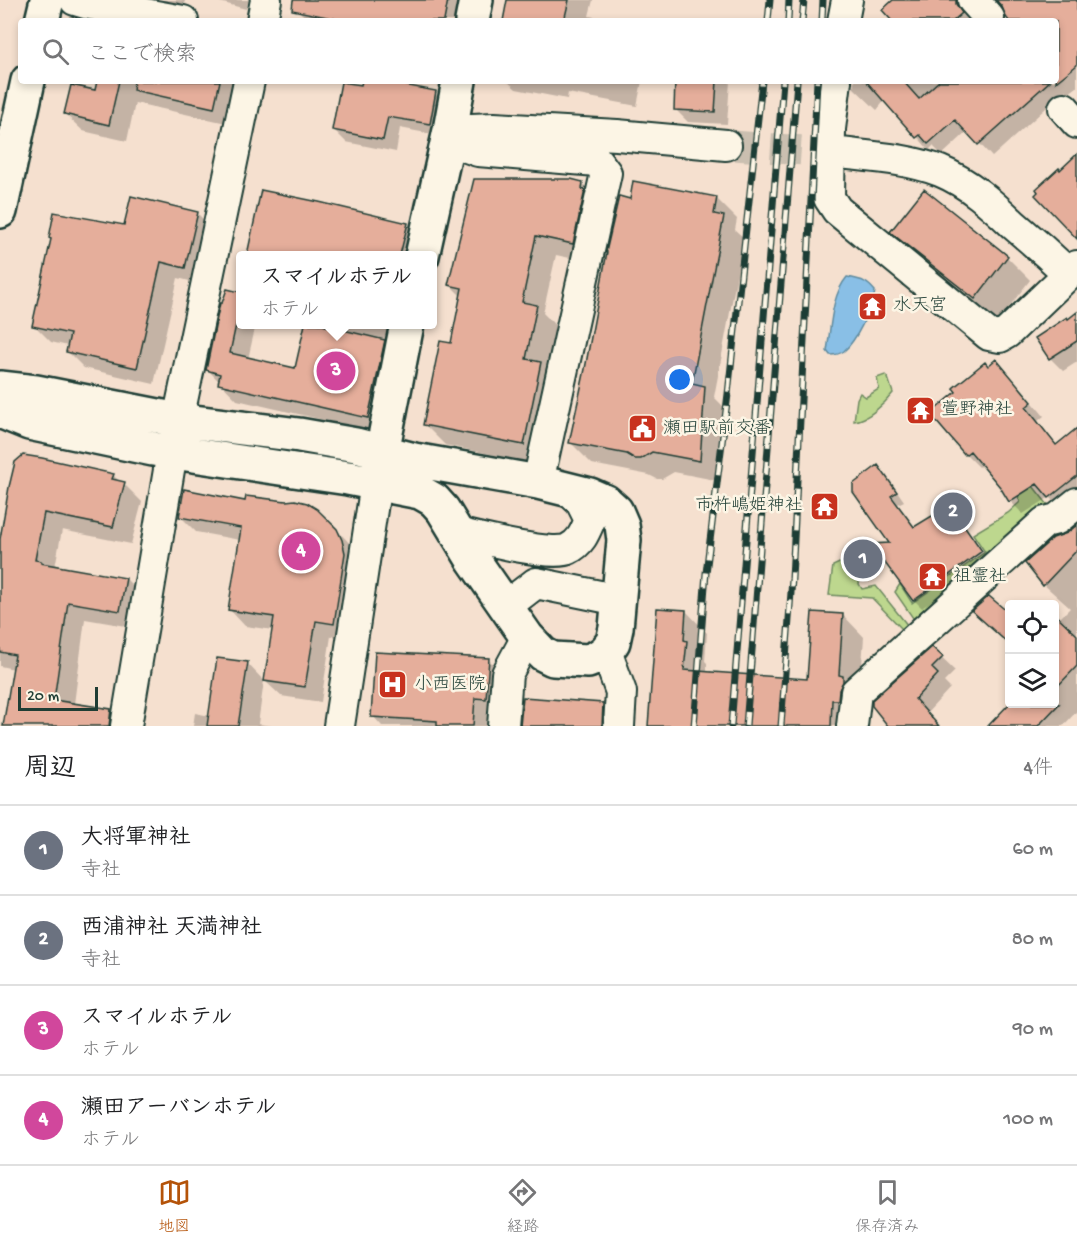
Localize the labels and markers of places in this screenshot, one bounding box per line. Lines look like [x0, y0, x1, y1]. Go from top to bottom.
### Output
temple icon: 水天宮 [856, 290, 888, 322]
place label: 水天宮 [893, 295, 947, 317]
pin: 3 [316, 348, 356, 394]
temple icon: 萱野神社 [904, 394, 936, 426]
place label: 萱野神社 [941, 399, 1013, 421]
public building icon: 瀬田駅前交番 [626, 413, 658, 445]
place label: 瀬田駅前交番 [663, 418, 771, 440]
temple icon: 市杵嶋姫神社 [808, 490, 840, 522]
pin: 2 [934, 490, 972, 534]
place label: 市杵嶋姫神社 [695, 495, 803, 517]
pin: 4 [282, 528, 320, 574]
pin: 1 [844, 536, 882, 582]
temple icon: 祖霊社 [916, 561, 948, 593]
place label: 祖霊社 [953, 566, 1007, 588]
hospital icon: 小西医院 [377, 669, 409, 701]
place label: 小西医院 [414, 674, 486, 696]

